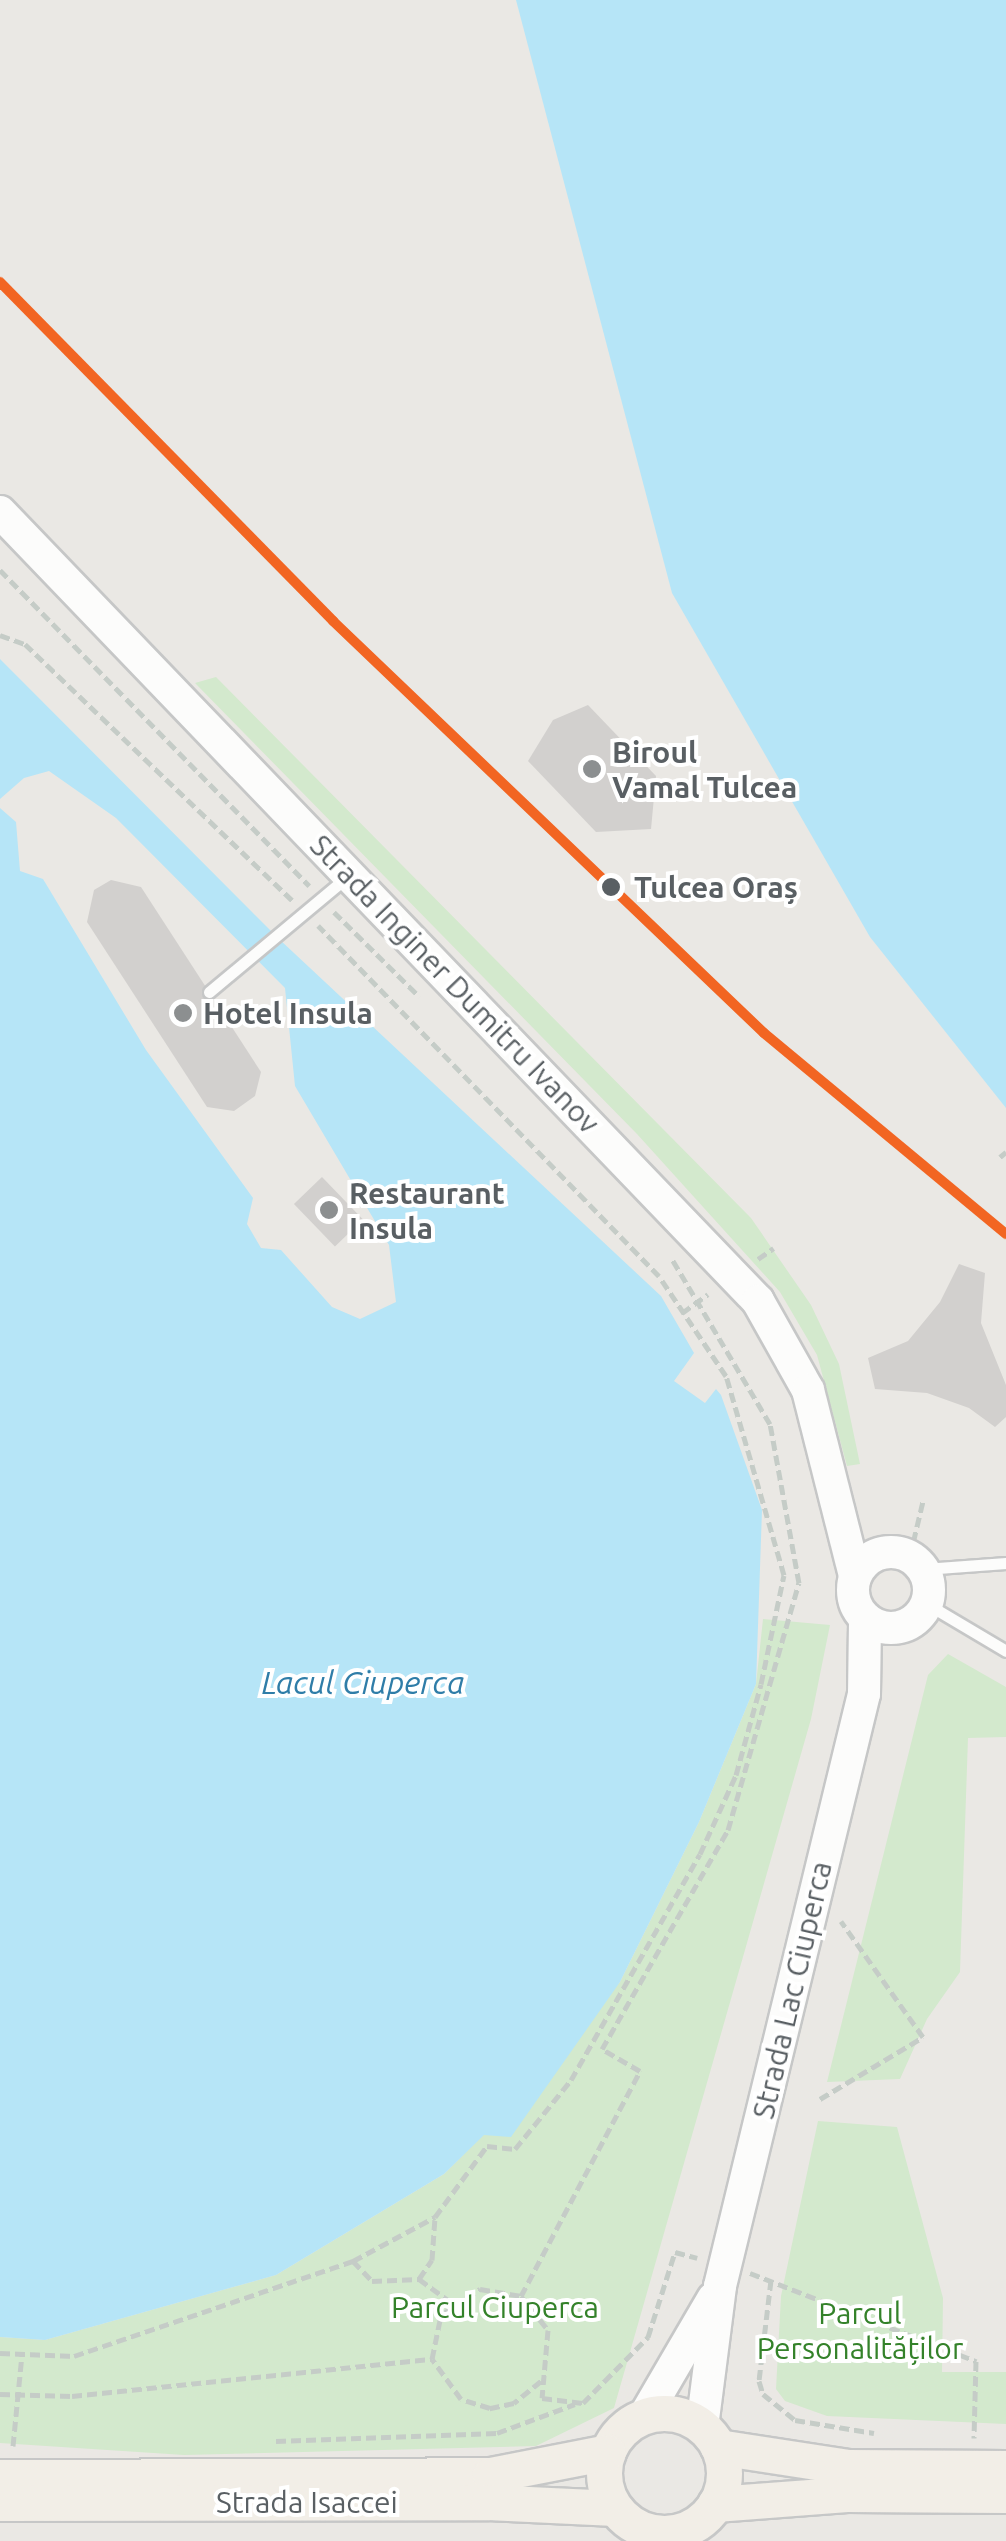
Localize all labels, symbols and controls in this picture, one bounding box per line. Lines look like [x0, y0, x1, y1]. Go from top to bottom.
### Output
place label: Biroul Vamal Tulcea [612, 734, 797, 804]
marker: Biroul Vamal Tulcea [581, 758, 603, 780]
street label: Strada Inginer Dumitru Ivanov [303, 827, 607, 1141]
place label: Tulcea Oraș [634, 869, 798, 905]
marker: Tulcea Oraș [598, 874, 624, 900]
place label: Hotel Insula [203, 995, 373, 1031]
marker: Hotel Insula [172, 1002, 194, 1024]
place label: Restaurant Insula [349, 1175, 505, 1246]
marker: Restaurant Insula [318, 1199, 340, 1221]
water label: Lacul Ciuperca [261, 1663, 465, 1701]
street label: Strada Lac Ciuperca [745, 1858, 839, 2122]
park label: Parcul Ciuperca [391, 2289, 599, 2325]
park label: Parcul Personalităților [757, 2295, 963, 2366]
street label: Strada Isaccei [216, 2484, 398, 2520]

